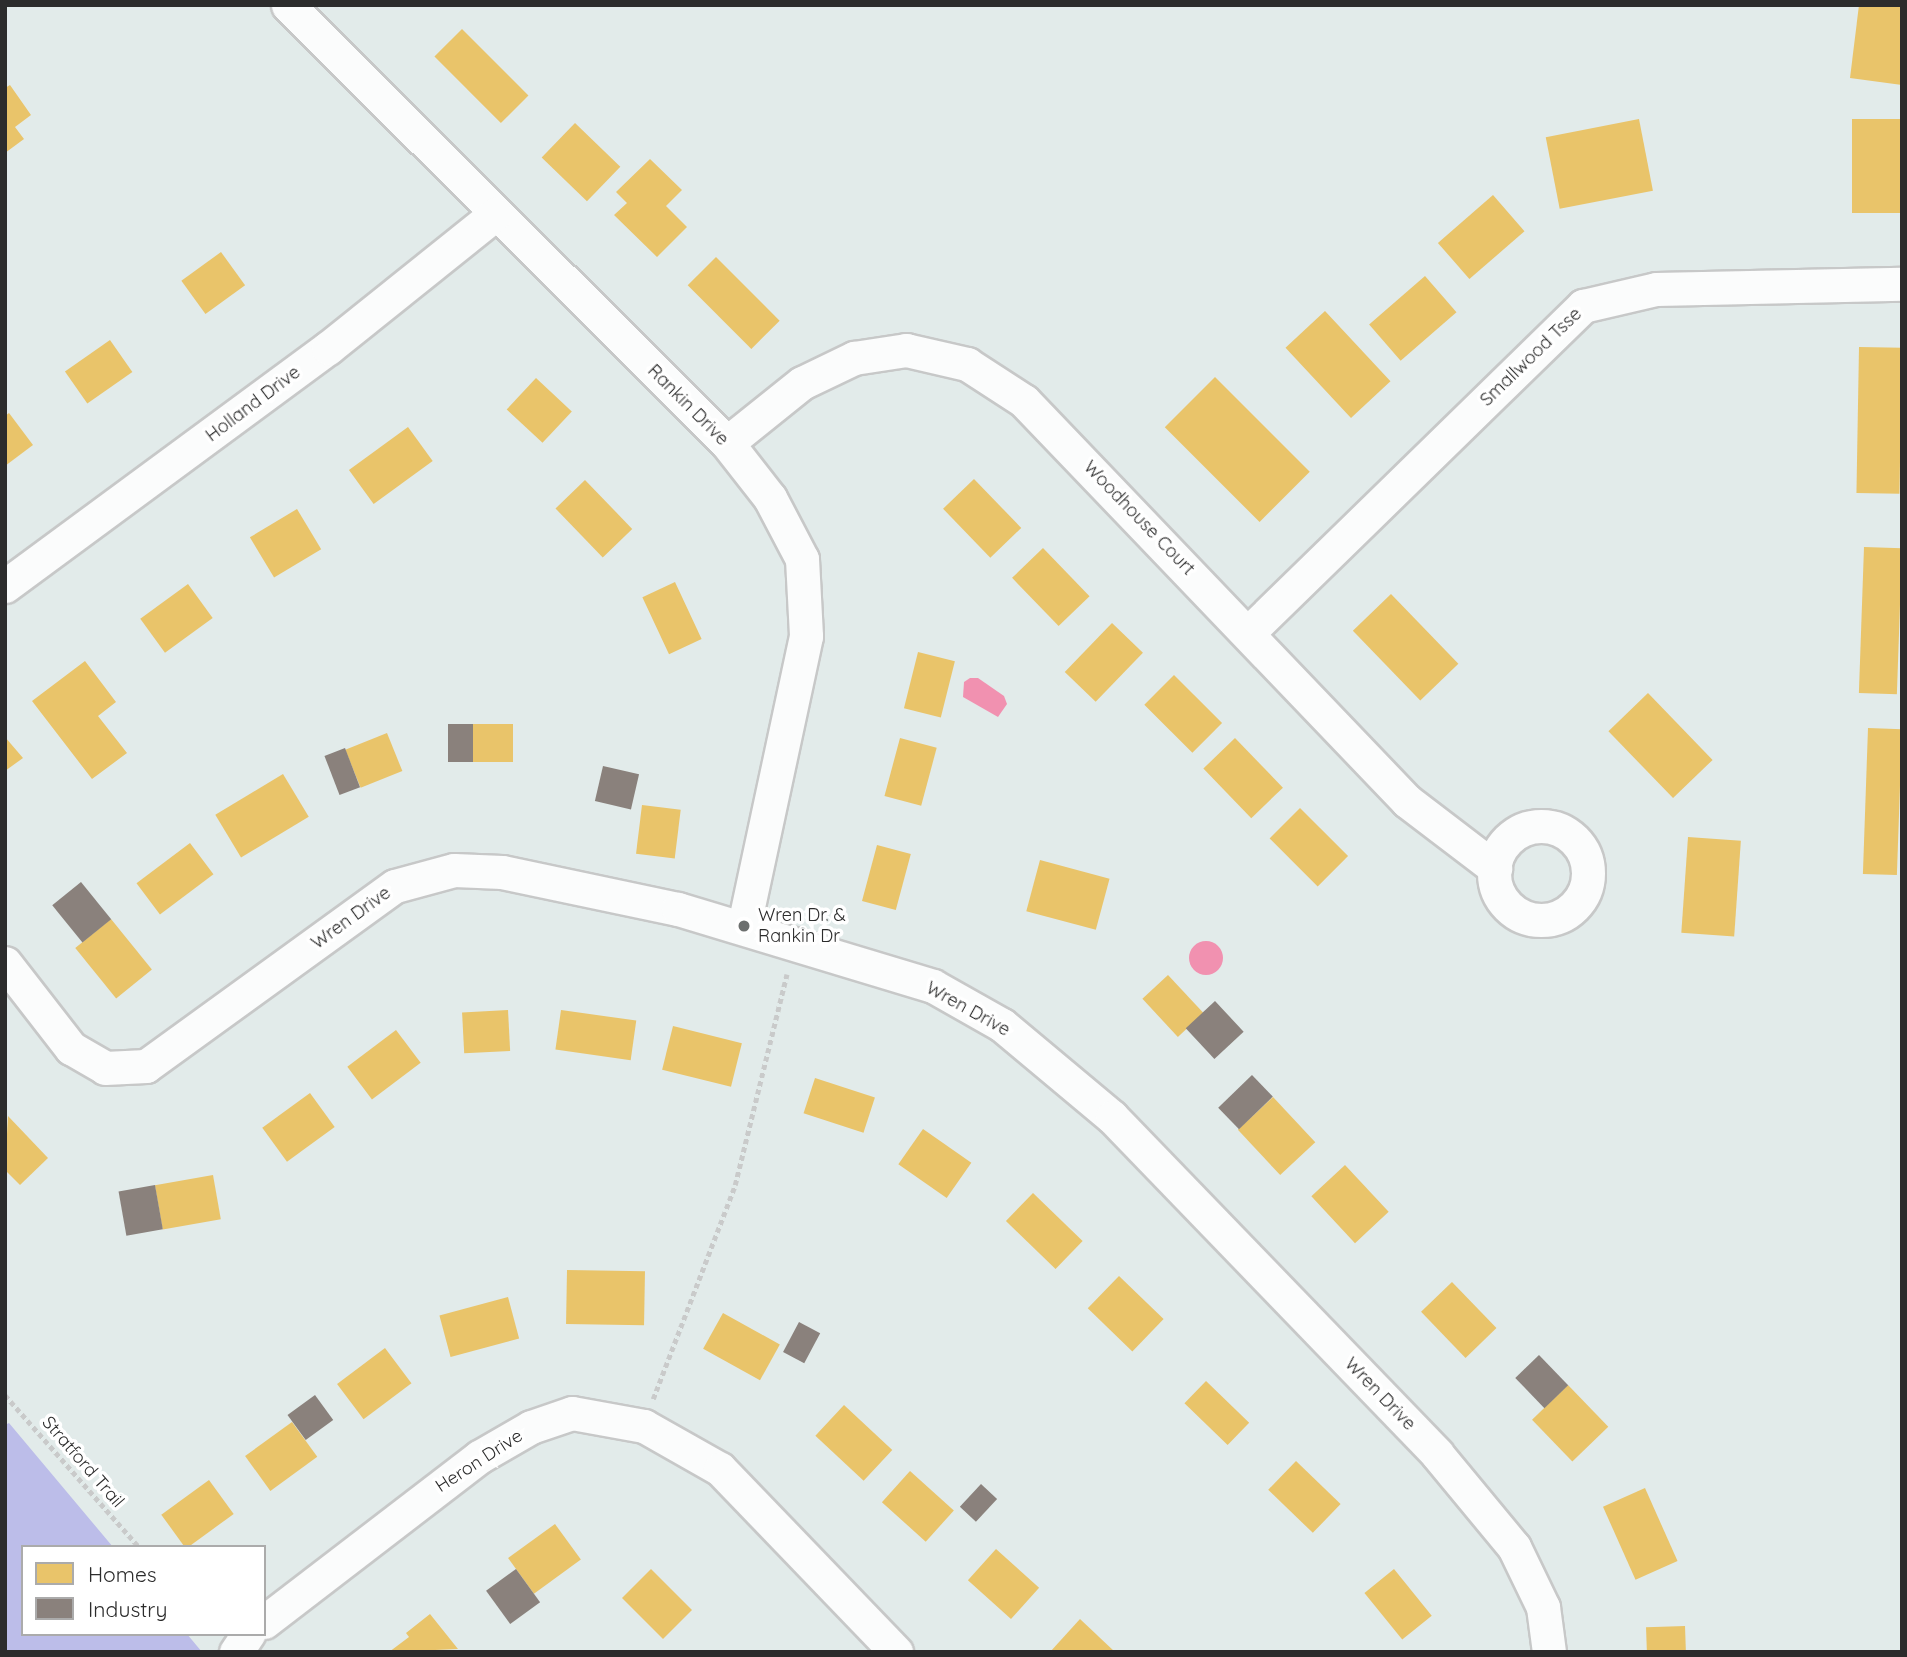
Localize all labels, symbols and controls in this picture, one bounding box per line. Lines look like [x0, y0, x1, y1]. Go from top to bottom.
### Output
street label: Smallwood Tsse [1476, 303, 1586, 411]
street label: Rankin Drive [643, 360, 733, 450]
street label: Holland Drive [202, 362, 304, 446]
street label: Woodhouse Court [1079, 456, 1199, 580]
street label: Wren Drive [307, 882, 395, 954]
place label: Wren Dr. & Rankin Dr [758, 905, 846, 948]
marker: Wren Dr. & Rankin Dr [736, 918, 752, 934]
street label: Wren Drive [922, 977, 1014, 1041]
street label: Wren Drive [1340, 1353, 1420, 1435]
street label: Stratford Trail [37, 1412, 129, 1512]
street label: Heron Drive [432, 1425, 526, 1497]
legend [21, 1545, 266, 1636]
text: Homes [88, 1561, 157, 1587]
text: Industry [88, 1596, 167, 1622]

